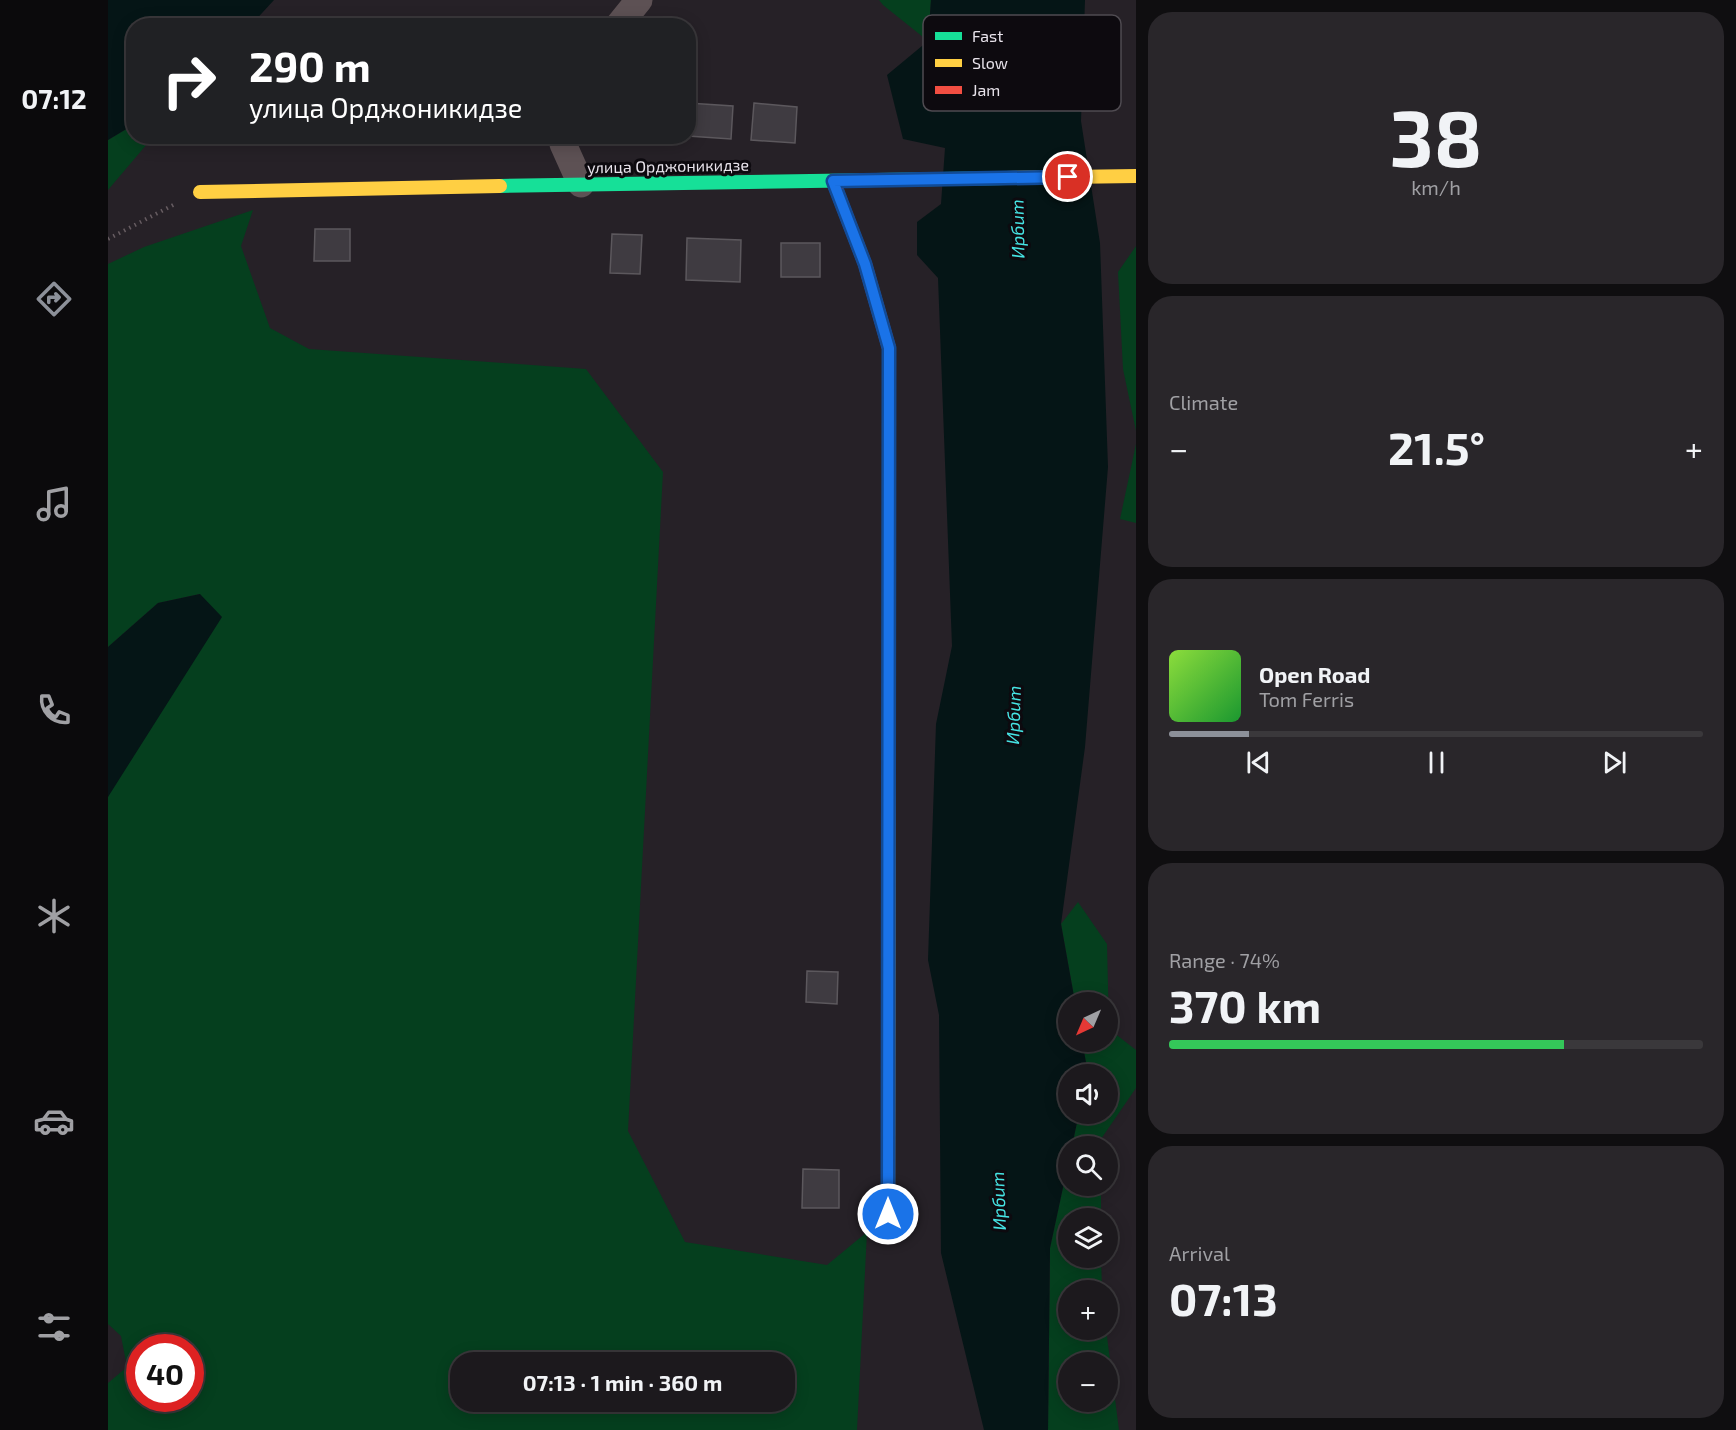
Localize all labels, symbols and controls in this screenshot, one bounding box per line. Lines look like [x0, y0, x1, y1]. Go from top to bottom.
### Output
legend [923, 15, 1121, 111]
text: Fast [972, 26, 1003, 45]
text: 290 m [249, 40, 371, 90]
icon: right [150, 42, 228, 120]
text: Slow [972, 53, 1008, 72]
text: Jam [972, 80, 1000, 99]
text: 07:12 [21, 82, 87, 114]
text: 38 [1390, 89, 1482, 183]
text: улица Орджоникидзе [249, 91, 522, 123]
pin [1042, 151, 1093, 202]
street label: улица Орджоникидзе [587, 155, 749, 177]
icon: arrive [1051, 160, 1084, 193]
text: km/h [1411, 175, 1461, 199]
water label: Ирбит [1005, 199, 1029, 259]
icon: directions [33, 278, 75, 320]
text: Climate [1169, 390, 1238, 414]
text: 21.5° [1388, 420, 1485, 474]
text: − [1169, 428, 1188, 468]
text: + [1685, 428, 1703, 468]
icon: music [33, 483, 75, 525]
text: Open Road [1259, 661, 1371, 687]
water label: Ирбит [1001, 685, 1025, 745]
text: Tom Ferris [1259, 687, 1354, 711]
icon: phone [33, 689, 75, 731]
icon: previous [1242, 746, 1275, 779]
icon: pause [1420, 746, 1453, 779]
icon: next [1598, 746, 1631, 779]
icon: climate [33, 895, 75, 937]
text: Range · 74% [1169, 948, 1280, 972]
text: 370 km [1169, 978, 1321, 1032]
north arrow [1058, 992, 1118, 1052]
map controls [1058, 992, 1118, 1412]
button: sound [1058, 1064, 1118, 1124]
icon: car [33, 1100, 75, 1142]
button: search [1058, 1136, 1118, 1196]
water label: Ирбит [986, 1171, 1010, 1231]
position arrow [856, 1182, 920, 1246]
button: layers [1058, 1208, 1118, 1268]
text: Arrival [1169, 1241, 1230, 1265]
text: 07:13 [1169, 1271, 1278, 1325]
button: + [1058, 1280, 1118, 1340]
icon: filters [33, 1306, 75, 1348]
speed limit sign: 40 [126, 1334, 204, 1412]
button: − [1058, 1352, 1118, 1412]
text: 07:13 · 1 min · 360 m [523, 1369, 722, 1395]

